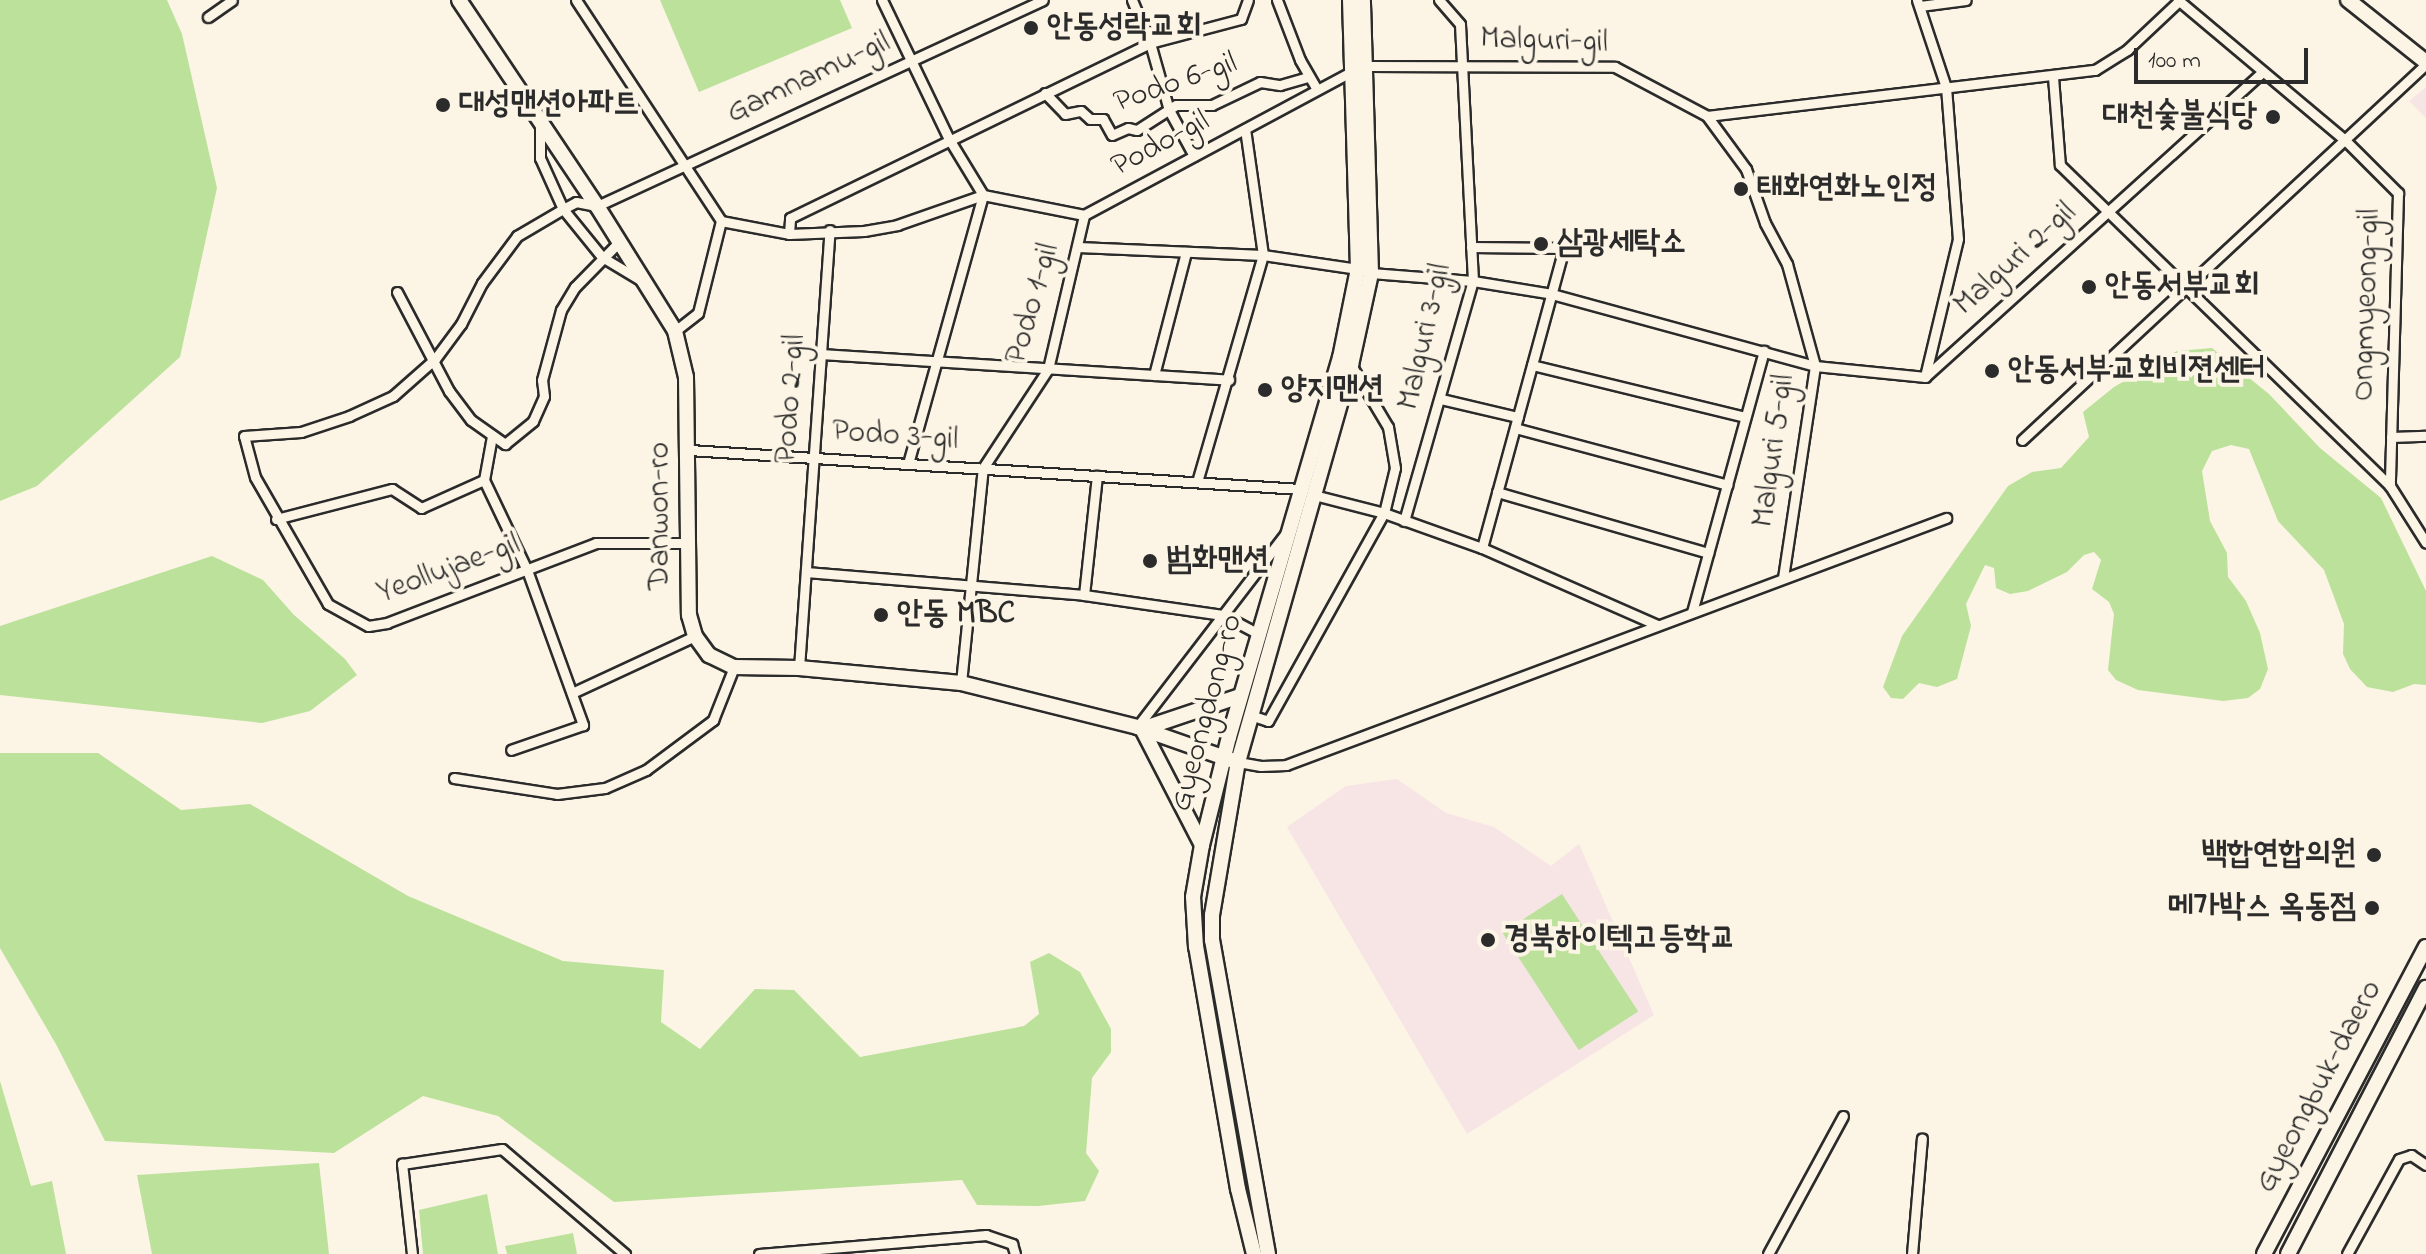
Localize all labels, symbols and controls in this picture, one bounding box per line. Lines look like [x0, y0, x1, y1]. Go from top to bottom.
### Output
place label: 안동성락교회 [1047, 9, 1202, 47]
marker: 안동성락교회 [1022, 19, 1040, 37]
street label: Malguri-gil [1479, 21, 1609, 63]
street label: Gamnamu-gil [721, 24, 897, 134]
scale bar [2138, 32, 2312, 82]
text: 100 m [2148, 44, 2201, 79]
street label: Podo 6-gil [1109, 45, 1243, 123]
place label: 대성맨션아파트 [459, 86, 639, 124]
marker: 대성맨션아파트 [434, 96, 452, 114]
place label: 대천숯불식당 [2102, 98, 2257, 136]
street label: Podo-gil [1105, 103, 1217, 187]
marker: 대천숯불식당 [2264, 108, 2282, 126]
place label: 태화연화노인정 [1757, 170, 1937, 208]
marker: 태화연화노인정 [1732, 180, 1750, 198]
street label: Malguri 2-gil [1947, 195, 2085, 325]
street label: Ongmyeong-gil [2345, 208, 2391, 402]
place label: 삼광세탁소 [1557, 225, 1686, 263]
marker: 삼광세탁소 [1532, 235, 1550, 253]
street label: Podo 1-gil [999, 239, 1069, 369]
street label: Malguri 3-gil [1391, 260, 1461, 414]
place label: 안동서부교회 [2105, 268, 2260, 306]
marker: 안동서부교회 [2080, 278, 2098, 296]
street label: Podo 2-gil [768, 333, 816, 465]
place label: 안동서부교회비젼센터 [2008, 352, 2266, 390]
marker: 안동서부교회비젼센터 [1983, 362, 2001, 380]
place label: 양지맨션 [1281, 371, 1384, 409]
street label: Malguri 5-gil [1745, 372, 1805, 530]
marker: 양지맨션 [1256, 381, 1274, 399]
street label: Podo 3-gil [831, 413, 959, 461]
street label: Danwon-ro [642, 442, 680, 590]
street label: Yeollujae-gil [372, 526, 526, 614]
place label: 범화맨션 [1166, 542, 1269, 580]
marker: 범화맨션 [1141, 552, 1159, 570]
place label: 안동 MBC [897, 596, 1015, 634]
marker: 안동 MBC [872, 606, 890, 624]
street label: Gyeongdong-ro [1163, 610, 1253, 816]
place label: 백합연합의원 [2202, 836, 2356, 874]
marker: 백합연합의원 [2363, 844, 2385, 866]
place label: 메가박스 옥동점 [2168, 889, 2356, 927]
marker: 메가박스 옥동점 [2363, 899, 2381, 917]
place label: 경북하이텍고등학교 [1504, 921, 1736, 959]
marker: 경북하이텍고등학교 [1479, 931, 1497, 949]
street label: Gyeongbuk-daero [2248, 974, 2392, 1200]

